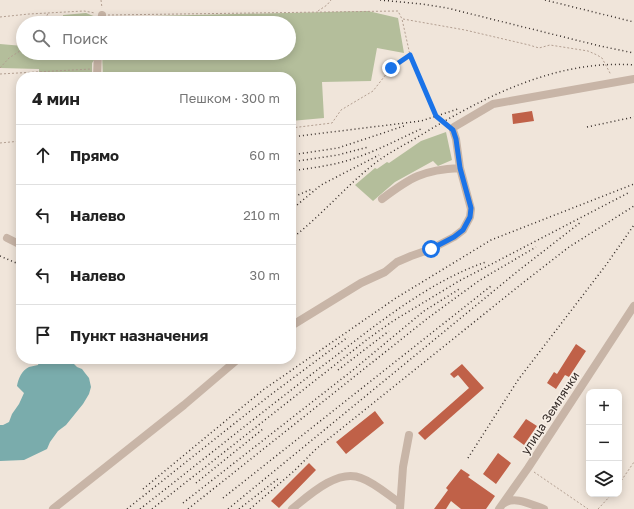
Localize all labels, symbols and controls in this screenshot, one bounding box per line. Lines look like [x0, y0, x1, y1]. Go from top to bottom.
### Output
search box [16, 16, 296, 60]
icon: search [30, 27, 52, 49]
text: Поиск [62, 29, 108, 47]
route end [382, 59, 400, 77]
text: 4 мин [32, 88, 80, 109]
text: Пешком · 300 m [179, 90, 280, 106]
icon: ahead [32, 144, 54, 166]
text: Прямо [70, 146, 119, 164]
text: 60 m [249, 147, 280, 163]
icon: left [32, 204, 54, 226]
text: Налево [70, 206, 126, 224]
text: 210 m [243, 207, 280, 223]
route start [422, 240, 440, 258]
icon: left [32, 264, 54, 286]
text: Налево [70, 266, 126, 284]
text: 30 m [250, 267, 280, 283]
icon: arrive [32, 324, 54, 346]
text: Пункт назначения [70, 326, 208, 344]
street label: улица Землячки [518, 369, 582, 457]
map controls [586, 389, 622, 497]
button: + [586, 389, 622, 425]
button: − [586, 425, 622, 461]
button: layers [586, 461, 622, 497]

